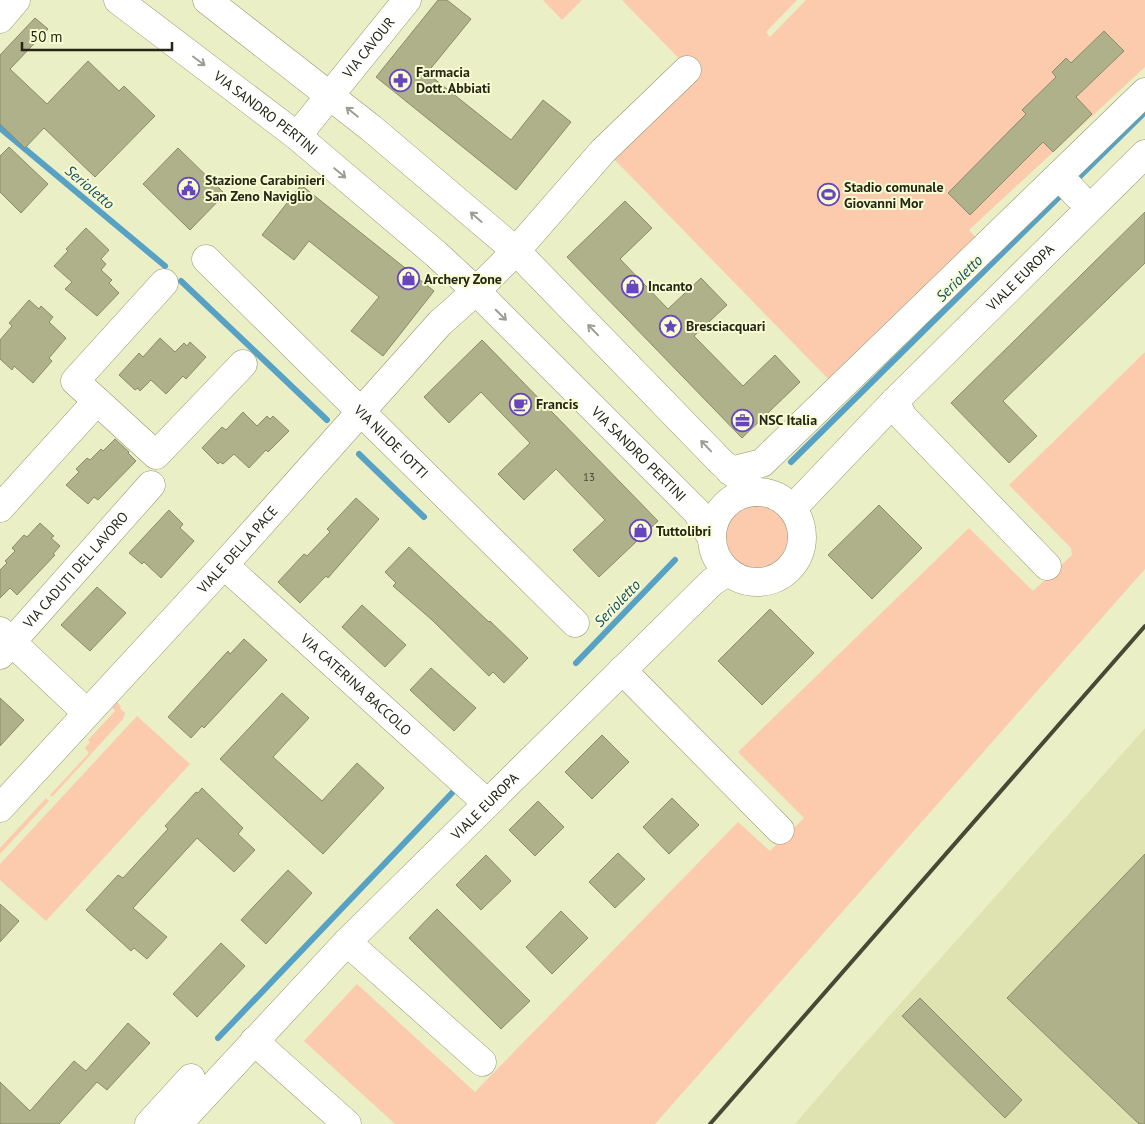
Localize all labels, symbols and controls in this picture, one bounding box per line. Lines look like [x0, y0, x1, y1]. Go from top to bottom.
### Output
street label: VIA CAVOUR [338, 13, 399, 82]
scale bar [22, 20, 172, 52]
text: 50 m [30, 27, 63, 46]
one-way arrow [192, 56, 205, 67]
place label: Farmacia Dott. Abbiati [416, 63, 491, 97]
street label: VIA SANDRO PERTINI [209, 66, 322, 159]
pharmacy icon: Farmacia Dott. Abbiati [388, 68, 412, 92]
one-way arrow [346, 107, 359, 118]
water label: Serioletto [61, 161, 119, 213]
one-way arrow [333, 167, 346, 178]
place label: Stazione Carabinieri San Zeno Naviglio [205, 171, 325, 205]
public building icon: Stazione Carabinieri San Zeno Naviglio [177, 176, 201, 200]
place label: Stadio comunale Giovanni Mor [844, 178, 944, 212]
sports icon: Stadio comunale Giovanni Mor [816, 183, 840, 207]
one-way arrow [470, 212, 483, 223]
street label: VIALE EUROPA [982, 239, 1058, 315]
water label: Serioletto [932, 251, 986, 305]
shop icon: Archery Zone [396, 267, 420, 291]
place label: Archery Zone [424, 270, 502, 288]
shop icon: Incanto [620, 274, 644, 298]
place label: Incanto [648, 277, 693, 295]
one-way arrow [495, 309, 507, 321]
place icon: Bresciacquari [658, 314, 682, 338]
place label: Bresciacquari [686, 317, 766, 335]
one-way arrow [587, 324, 599, 336]
cafe icon: Francis [508, 392, 532, 416]
place label: Francis [536, 395, 578, 413]
street label: VIA NILDE IOTTI [349, 400, 432, 482]
street label: VIA SANDRO PERTINI [587, 402, 690, 505]
office icon: NSC Italia [731, 408, 755, 432]
place label: NSC Italia [759, 411, 817, 429]
one-way arrow [700, 440, 712, 453]
house number: 13 [583, 470, 595, 484]
street label: VIALE DELLA PACE [193, 502, 282, 598]
street label: VIA CADUTI DEL LAVORO [19, 508, 132, 632]
shop icon: Tuttolibri [628, 519, 652, 543]
place label: Tuttolibri [656, 522, 711, 540]
water label: Serioletto [590, 575, 644, 631]
street label: VIA CATERINA BACCOLO [296, 629, 415, 739]
street label: VIALE EUROPA [447, 768, 523, 844]

